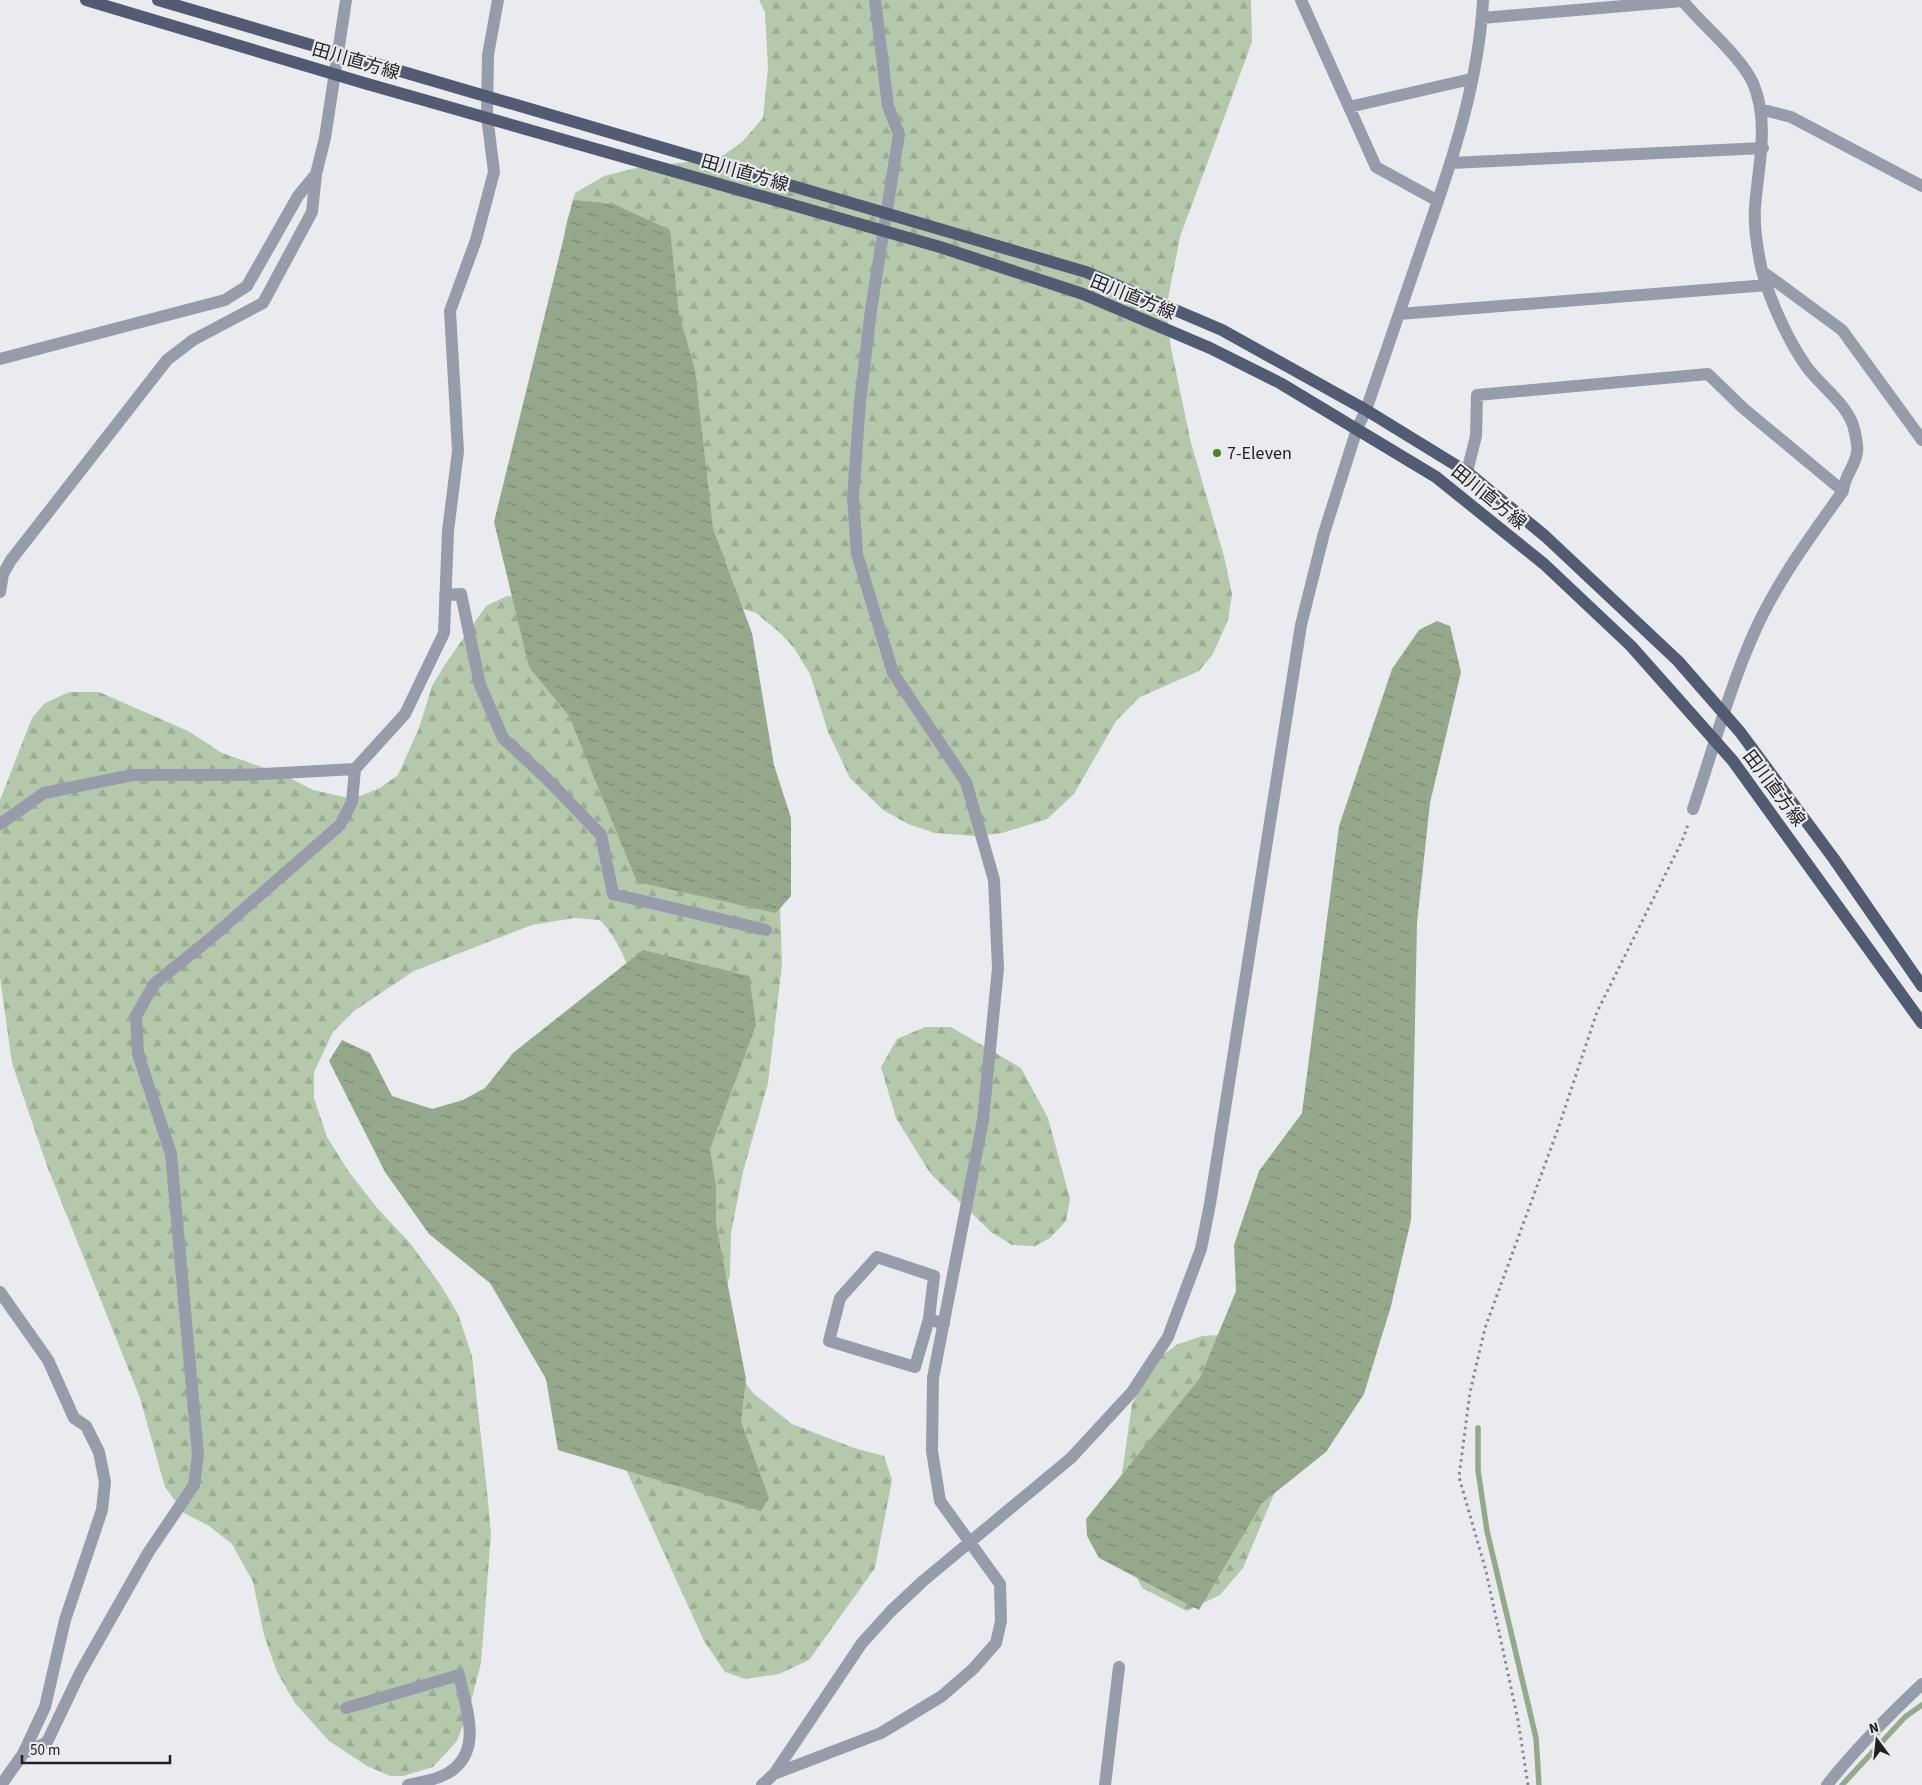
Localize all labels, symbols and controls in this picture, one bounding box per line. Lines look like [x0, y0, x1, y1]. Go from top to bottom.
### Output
street label: 田川直方線 [309, 37, 403, 86]
street label: 田川直方線 [698, 149, 792, 198]
street label: 田川直方線 [1086, 269, 1179, 326]
place label: 7-Eleven [1227, 441, 1292, 466]
marker: 7-Eleven [1211, 447, 1223, 459]
street label: 田川直方線 [1446, 459, 1532, 535]
street label: 田川直方線 [1737, 745, 1811, 832]
north arrow [1852, 1715, 1902, 1765]
text: N [1867, 1718, 1881, 1739]
scale bar [22, 1732, 170, 1764]
text: 50 m [30, 1740, 60, 1761]

